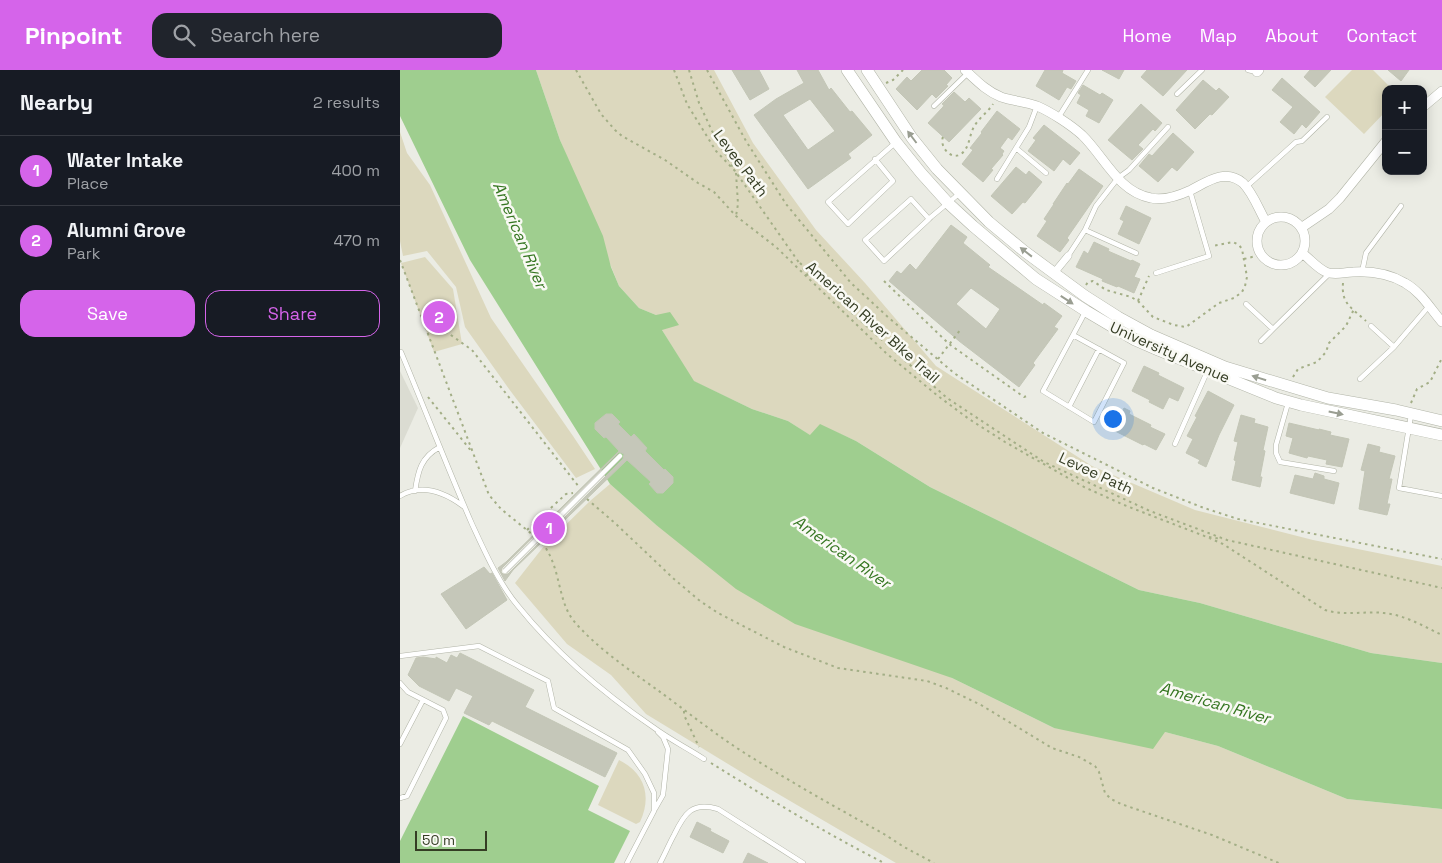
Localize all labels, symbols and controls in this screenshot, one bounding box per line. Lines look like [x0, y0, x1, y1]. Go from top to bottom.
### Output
search box [152, 13, 502, 58]
text: Pinpoint [25, 20, 122, 51]
icon: search [170, 21, 198, 49]
text: Search here [210, 23, 320, 48]
text: Home [1123, 24, 1172, 47]
text: Map [1200, 24, 1237, 47]
text: About [1265, 24, 1319, 47]
text: Contact [1347, 24, 1417, 47]
map controls [1382, 85, 1427, 175]
button: + [1382, 85, 1427, 130]
text: Nearby [20, 89, 93, 116]
text: 2 results [313, 92, 380, 113]
street label: Levee Path [710, 126, 772, 200]
button: − [1382, 130, 1427, 175]
one-way arrow [906, 131, 917, 144]
text: Water Intake [67, 148, 183, 173]
text: 1 [32, 160, 40, 181]
text: 400 m [332, 160, 380, 181]
text: Place [67, 173, 109, 194]
water label: American River [488, 179, 553, 293]
text: Alumni Grove [67, 218, 186, 243]
text: 2 [31, 230, 41, 251]
text: 470 m [333, 230, 380, 251]
text: Park [67, 243, 100, 264]
one-way arrow [1019, 247, 1032, 257]
street label: American River Bike Trail [802, 257, 944, 387]
button: Save [20, 290, 195, 337]
button: Share [205, 290, 380, 337]
one-way arrow [1061, 295, 1074, 305]
pin: 2 [423, 298, 455, 336]
street label: University Avenue [1107, 317, 1233, 387]
one-way arrow [1252, 374, 1267, 381]
your location [1100, 406, 1126, 432]
one-way arrow [1328, 409, 1344, 417]
street label: Levee Path [1056, 448, 1136, 498]
pin: 1 [533, 509, 565, 547]
water label: American River [789, 511, 896, 594]
water label: American River [1157, 677, 1274, 729]
scale bar [415, 828, 488, 851]
text: 50 m [422, 831, 455, 849]

